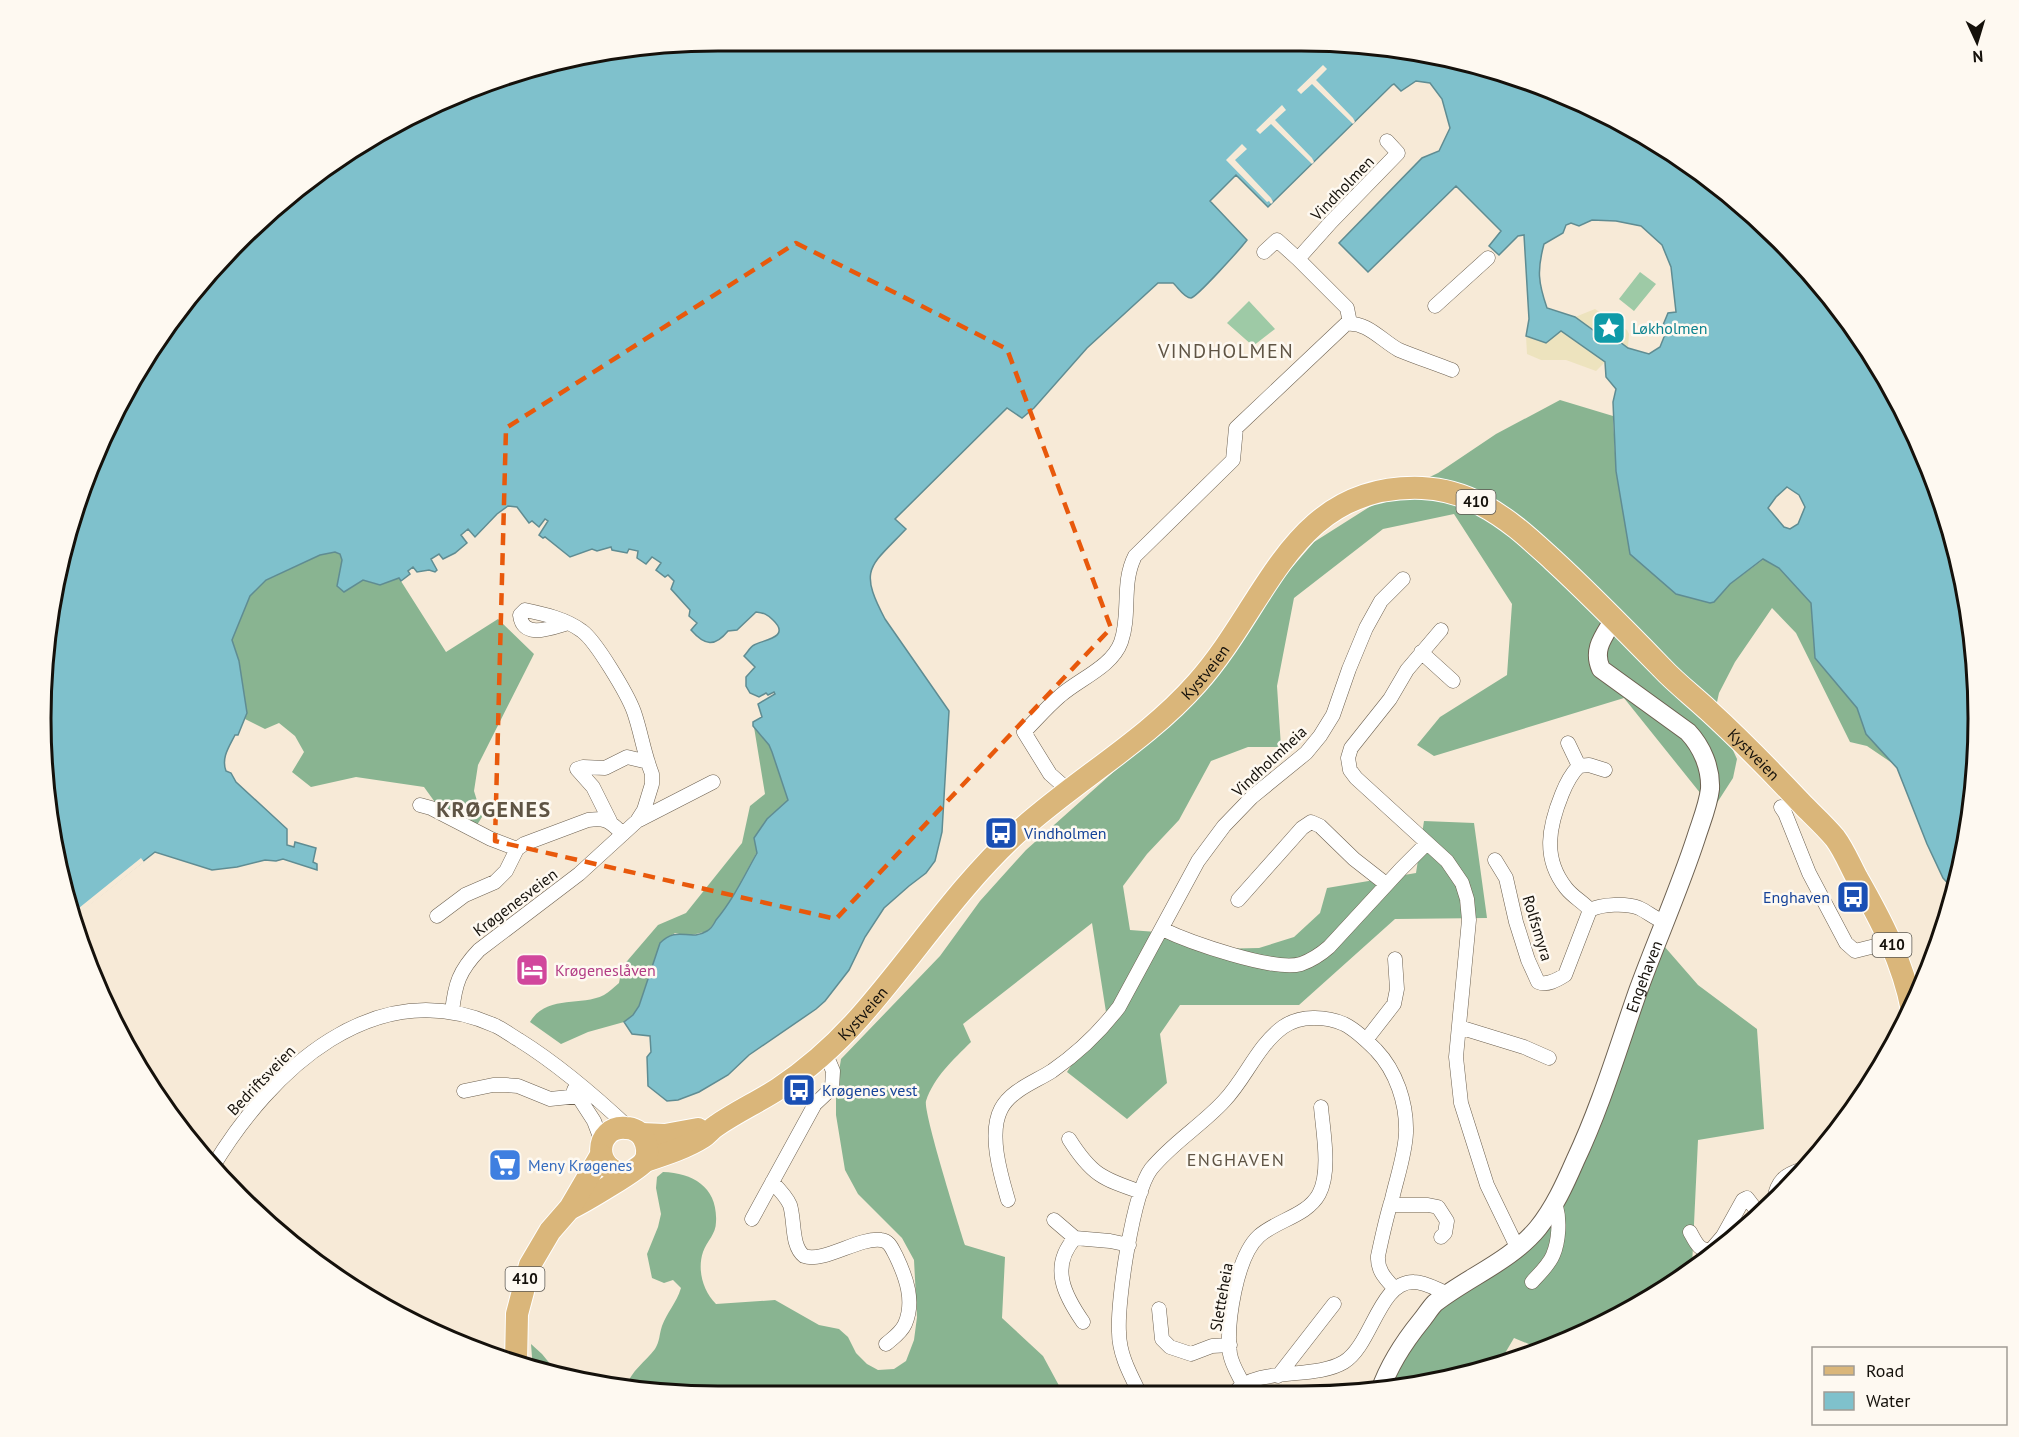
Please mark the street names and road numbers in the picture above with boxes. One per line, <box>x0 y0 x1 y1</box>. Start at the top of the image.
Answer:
street label: Vindholmen <box>1305 151 1378 225</box>
road number: 410 <box>1456 490 1496 514</box>
street label: Kystveien <box>1177 641 1234 704</box>
street label: Vindholmheia <box>1227 721 1311 801</box>
street label: Kystveien <box>1724 724 1784 785</box>
street label: Krøgenesveien <box>469 864 561 940</box>
street label: Rolfsmyra <box>1519 893 1557 963</box>
road number: 410 <box>1872 933 1912 957</box>
street label: Engehaven <box>1621 937 1666 1015</box>
street label: Kystveien <box>833 982 892 1045</box>
street label: Bedriftsveien <box>223 1041 299 1119</box>
street label: Sletteheia <box>1205 1261 1237 1333</box>
road number: 410 <box>506 1267 544 1291</box>

